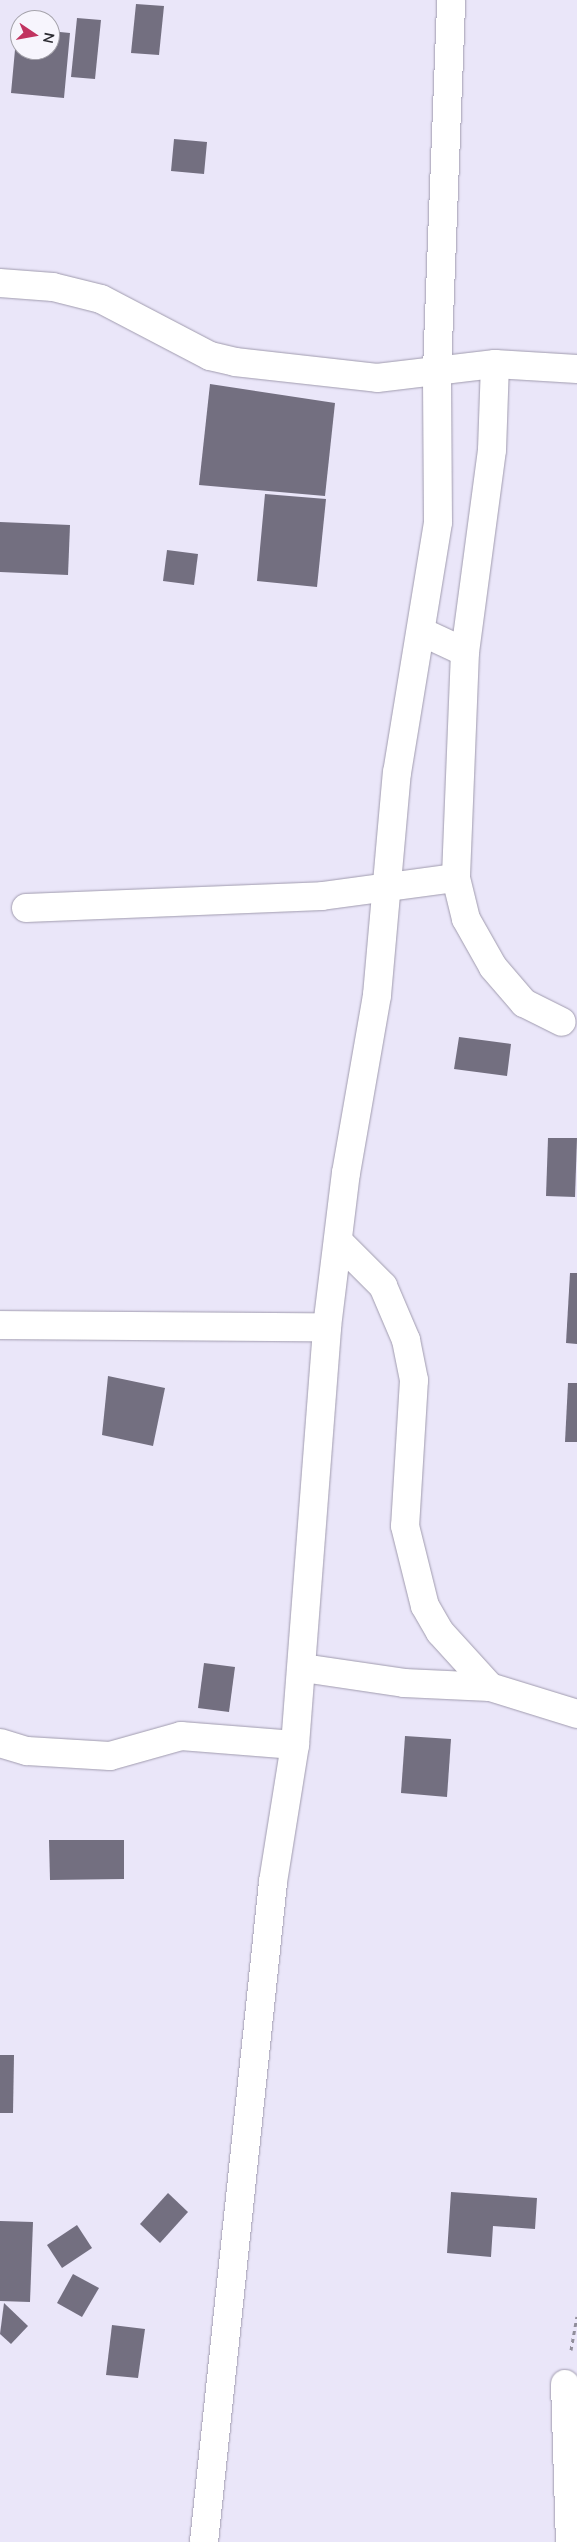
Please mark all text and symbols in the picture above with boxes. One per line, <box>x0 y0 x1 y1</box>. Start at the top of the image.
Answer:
north arrow <box>10 10 60 60</box>
text: N <box>39 31 59 45</box>

